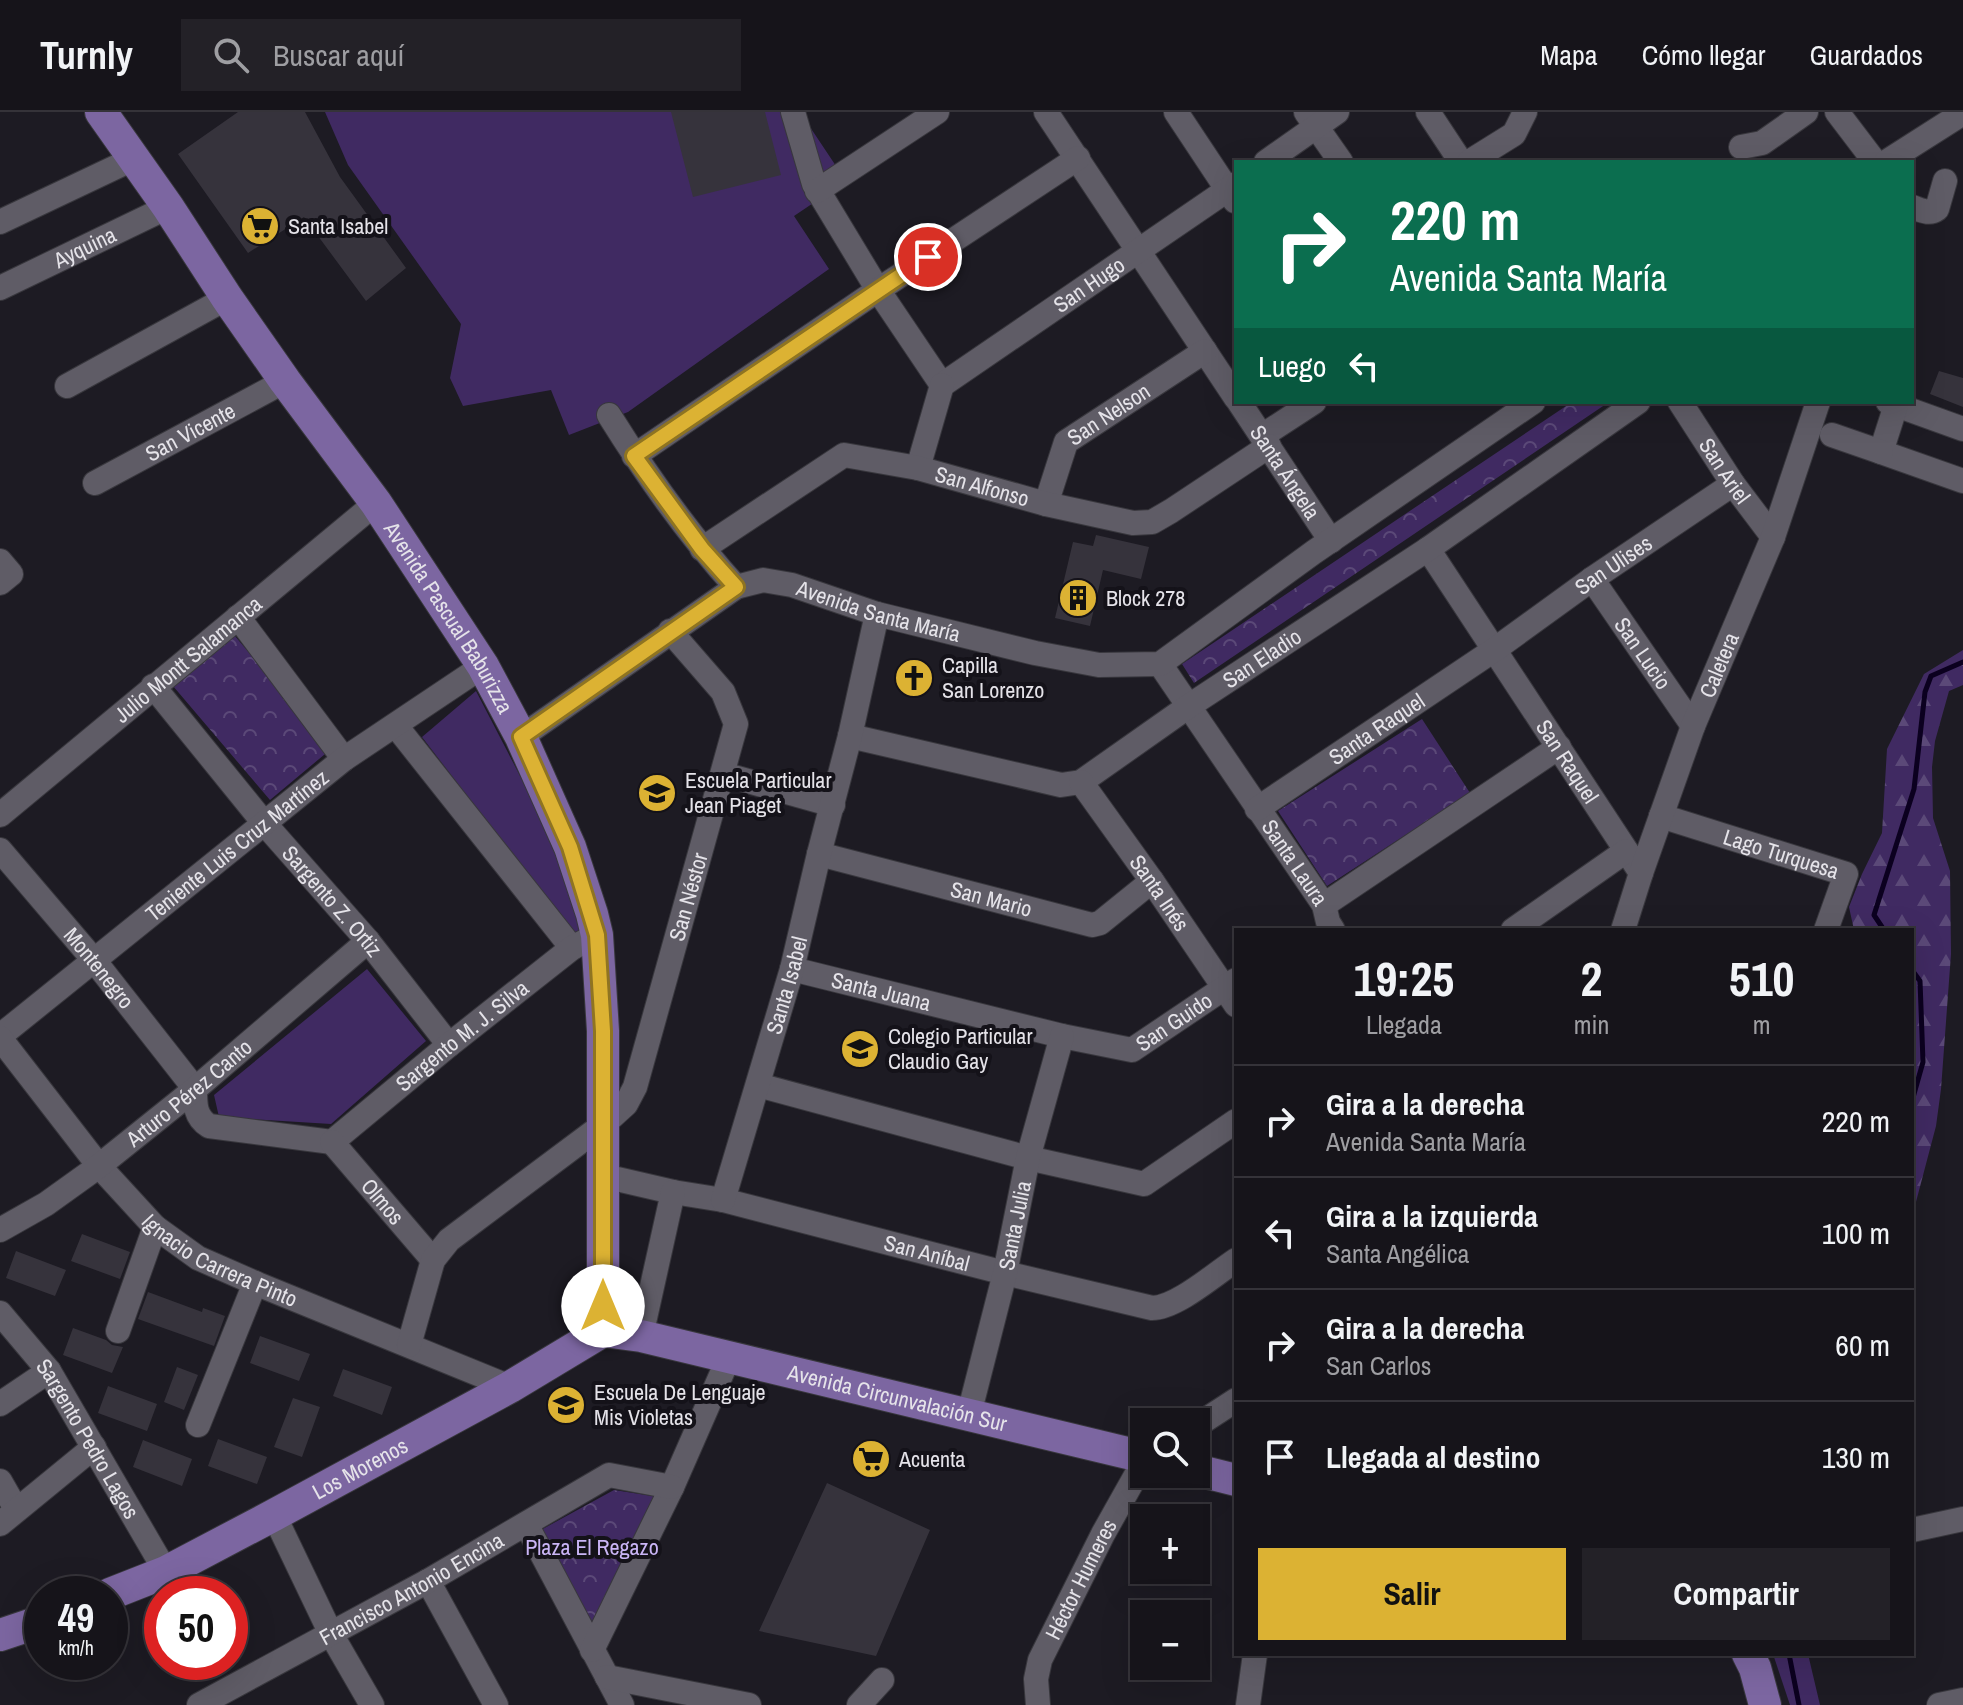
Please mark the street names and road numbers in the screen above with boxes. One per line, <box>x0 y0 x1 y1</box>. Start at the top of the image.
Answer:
street label: Ayquina <box>48 219 121 275</box>
street label: San Hugo <box>1047 249 1131 320</box>
street label: San Nelson <box>1061 376 1156 452</box>
street label: San Vicente <box>140 395 240 468</box>
street label: Santa Ángela <box>1243 419 1328 525</box>
street label: San Ariel <box>1692 432 1758 510</box>
street label: San Alfonso <box>932 459 1033 514</box>
street label: Avenida Pascual Baburizza <box>377 515 521 719</box>
street label: San Ulises <box>1569 528 1658 602</box>
street label: Avenida Santa María <box>792 572 964 649</box>
street label: Julio Montt Salamanca <box>107 589 268 729</box>
street label: San Lucio <box>1608 611 1678 695</box>
street label: San Eladio <box>1217 621 1307 695</box>
street label: Caletera <box>1692 628 1746 702</box>
street label: Santa Raquel <box>1323 686 1430 772</box>
street label: San Raquel <box>1529 714 1606 809</box>
street label: Teniente Luis Cruz Martínez <box>139 762 335 928</box>
street label: Santa Laura <box>1255 813 1335 912</box>
street label: Lago Turquesa <box>1720 821 1843 886</box>
street label: Sargento Z. Ortiz <box>275 839 389 963</box>
street label: San Néstor <box>661 849 715 944</box>
street label: Santa Inés <box>1123 849 1197 937</box>
street label: San Mario <box>947 874 1035 924</box>
street label: Montenegro <box>57 921 141 1015</box>
street label: Santa Isabel <box>758 933 814 1038</box>
street label: Santa Juana <box>828 964 934 1018</box>
street label: Sargento M. J. Silva <box>389 973 535 1098</box>
street label: San Guido <box>1130 985 1218 1058</box>
street label: Arturo Pérez Canto <box>119 1032 258 1154</box>
street label: Olmos <box>354 1172 411 1231</box>
street label: Santa Julia <box>991 1178 1038 1273</box>
street label: Ignacio Carrera Pinto <box>135 1207 302 1314</box>
street label: San Aníbal <box>881 1227 973 1278</box>
street label: Sargento Pedro Lagos <box>30 1352 147 1524</box>
street label: Avenida Circunvalación Sur <box>784 1357 1010 1439</box>
street label: Los Morenos <box>307 1430 413 1506</box>
street label: Héctor Humeres <box>1038 1513 1124 1645</box>
street label: Francisco Antonio Encina <box>314 1525 509 1652</box>

